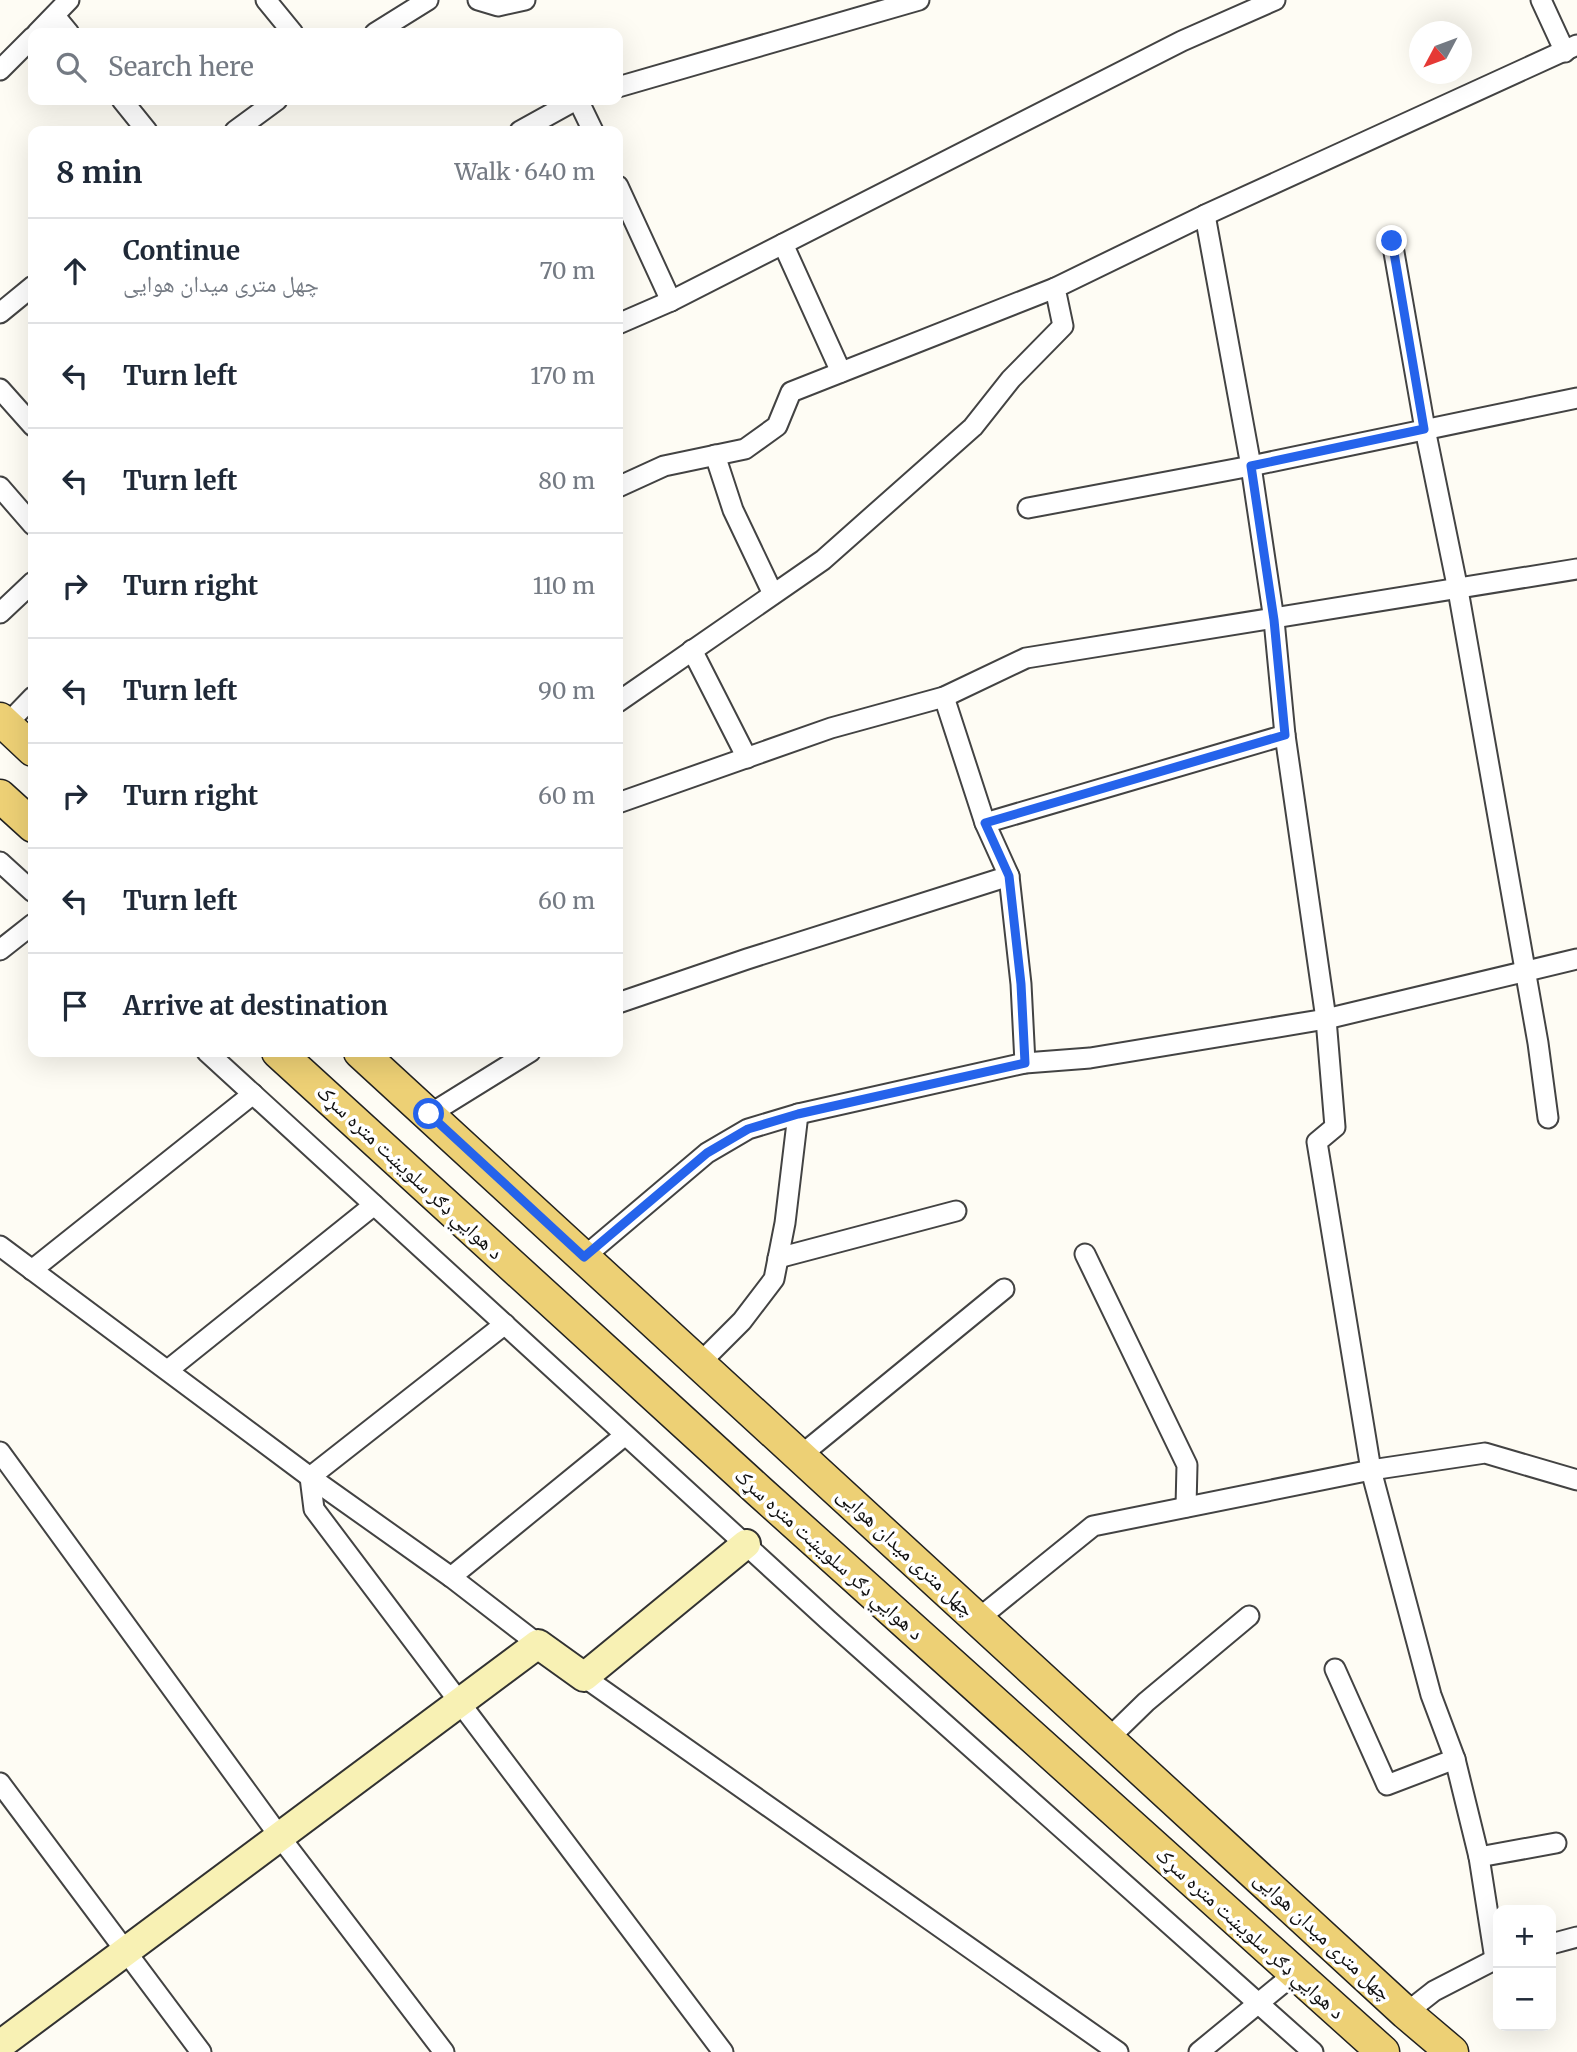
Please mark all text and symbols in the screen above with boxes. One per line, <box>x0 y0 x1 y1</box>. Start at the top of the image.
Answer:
north arrow <box>1409 21 1472 84</box>
search box <box>28 28 623 105</box>
icon: search <box>52 48 90 86</box>
text: Search here <box>108 50 254 83</box>
text: 8 min <box>56 153 142 191</box>
text: Walk · 640 m <box>454 157 595 186</box>
route end <box>1376 225 1407 256</box>
text: Continue <box>123 234 240 267</box>
icon: ahead <box>56 252 94 290</box>
text: 70 m <box>539 256 595 285</box>
text: چهل متری میدان هوایی <box>123 269 319 298</box>
icon: left <box>56 357 94 395</box>
text: Turn left <box>123 359 237 392</box>
text: 170 m <box>530 361 595 390</box>
icon: left <box>56 462 94 500</box>
text: Turn left <box>123 464 237 497</box>
text: 80 m <box>538 466 595 495</box>
icon: right <box>56 567 94 605</box>
text: Turn right <box>123 569 258 602</box>
text: 110 m <box>533 571 595 600</box>
icon: left <box>56 672 94 710</box>
text: Turn left <box>123 674 237 707</box>
text: 90 m <box>538 676 595 705</box>
icon: right <box>56 777 94 815</box>
text: Turn right <box>123 779 258 812</box>
text: 60 m <box>538 781 595 810</box>
icon: left <box>56 882 94 920</box>
text: Turn left <box>123 884 237 917</box>
text: 60 m <box>538 886 595 915</box>
icon: arrive <box>56 987 94 1025</box>
text: Arrive at destination <box>123 989 388 1022</box>
street label: د هوايي ډګر سلویښت متره سړک <box>309 1078 509 1268</box>
route start <box>413 1098 444 1129</box>
street label: د هوايي ډګر سلویښت متره سړک <box>727 1462 930 1648</box>
street label: چهل متری میدان هوایی <box>832 1481 981 1622</box>
street label: د هوايي ډګر سلویښت متره سړک <box>1148 1841 1351 2027</box>
street label: چهل متری میدان هوایی <box>1249 1865 1398 2006</box>
map controls <box>1493 1905 1556 2031</box>
button: + <box>1493 1905 1556 1968</box>
button: − <box>1493 1968 1556 2031</box>

